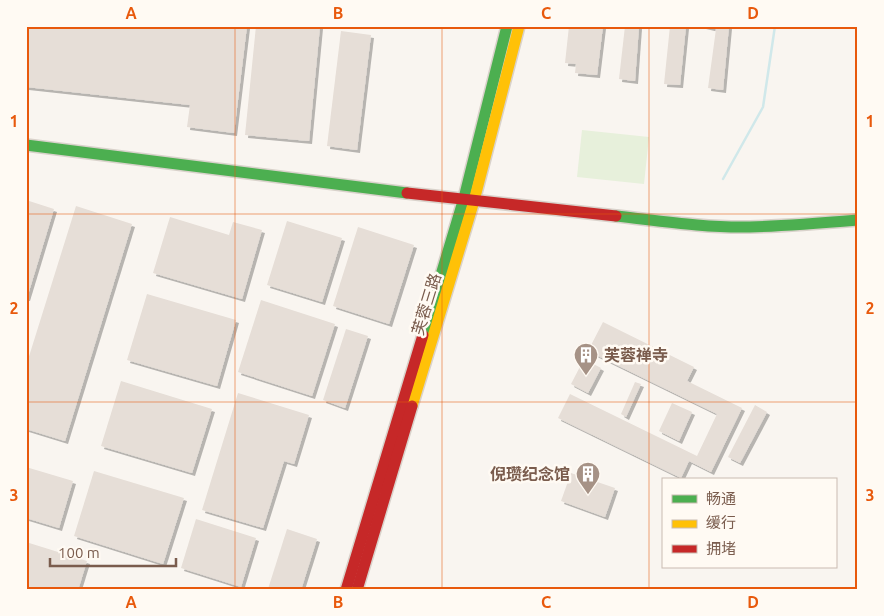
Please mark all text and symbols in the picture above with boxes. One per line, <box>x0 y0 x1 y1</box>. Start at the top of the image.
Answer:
text: A <box>125 4 137 22</box>
text: B <box>333 4 343 22</box>
text: C <box>541 4 551 22</box>
text: D <box>747 4 759 22</box>
text: 1 <box>9 112 19 130</box>
text: 1 <box>865 112 875 130</box>
street label: 芙蓉三路 <box>408 271 444 337</box>
text: 2 <box>9 299 19 317</box>
text: 2 <box>865 299 875 317</box>
building icon: 芙蓉禅寺 <box>573 342 599 376</box>
place label: 芙蓉禅寺 <box>604 346 668 364</box>
building icon: 倪瓒纪念馆 <box>575 461 601 495</box>
place label: 倪瓒纪念馆 <box>490 465 570 483</box>
legend <box>662 478 836 568</box>
text: 3 <box>9 486 19 504</box>
text: 3 <box>865 486 875 504</box>
text: 畅通 <box>706 490 736 507</box>
text: 缓行 <box>706 514 736 531</box>
scale bar <box>50 536 176 568</box>
text: 拥堵 <box>706 540 736 557</box>
text: 100 m <box>58 544 100 561</box>
text: A <box>125 593 137 611</box>
text: B <box>333 593 343 611</box>
text: C <box>541 593 551 611</box>
text: D <box>747 593 759 611</box>

